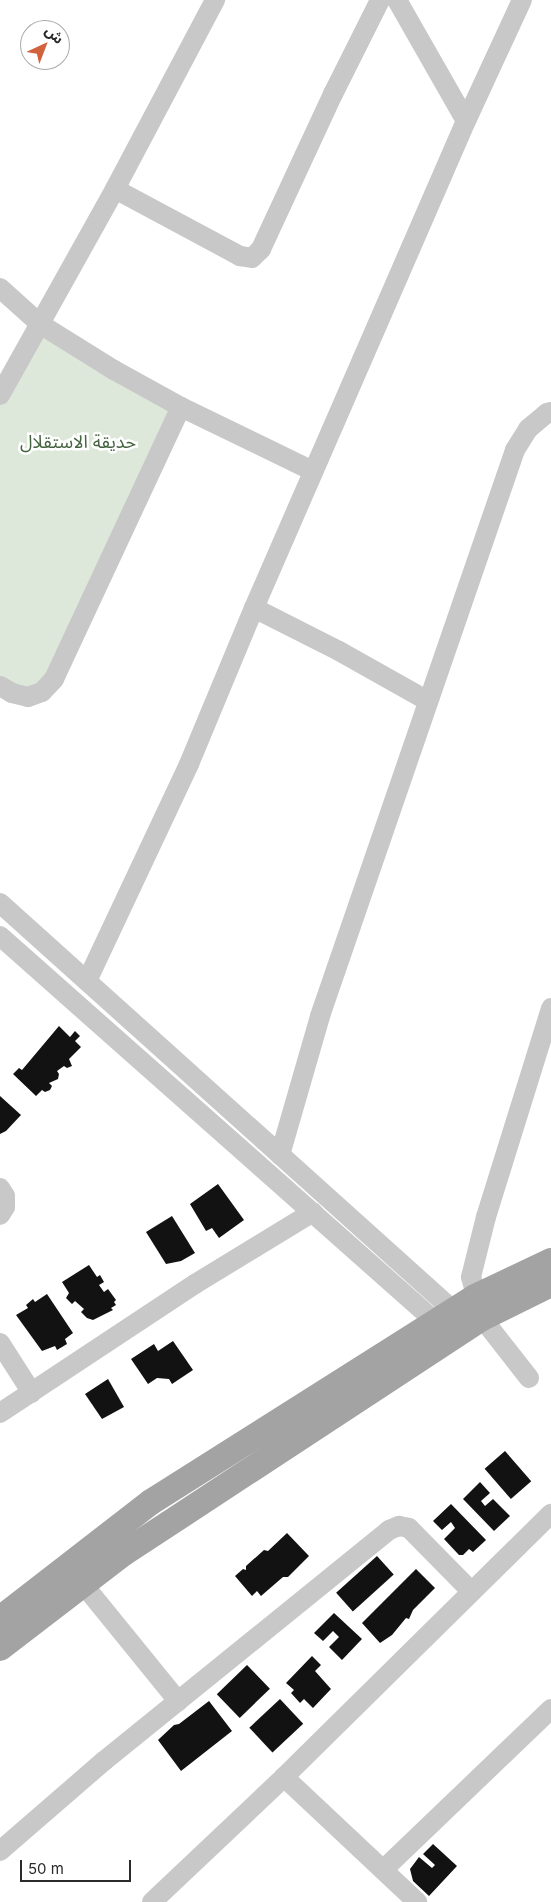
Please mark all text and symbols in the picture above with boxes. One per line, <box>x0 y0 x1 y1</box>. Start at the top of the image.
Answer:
north arrow <box>20 20 70 70</box>
text: ش <box>42 22 68 47</box>
park label: حديقة الاستقلال <box>20 431 136 453</box>
scale bar <box>22 1850 134 1882</box>
text: 50 m <box>28 1859 64 1878</box>

